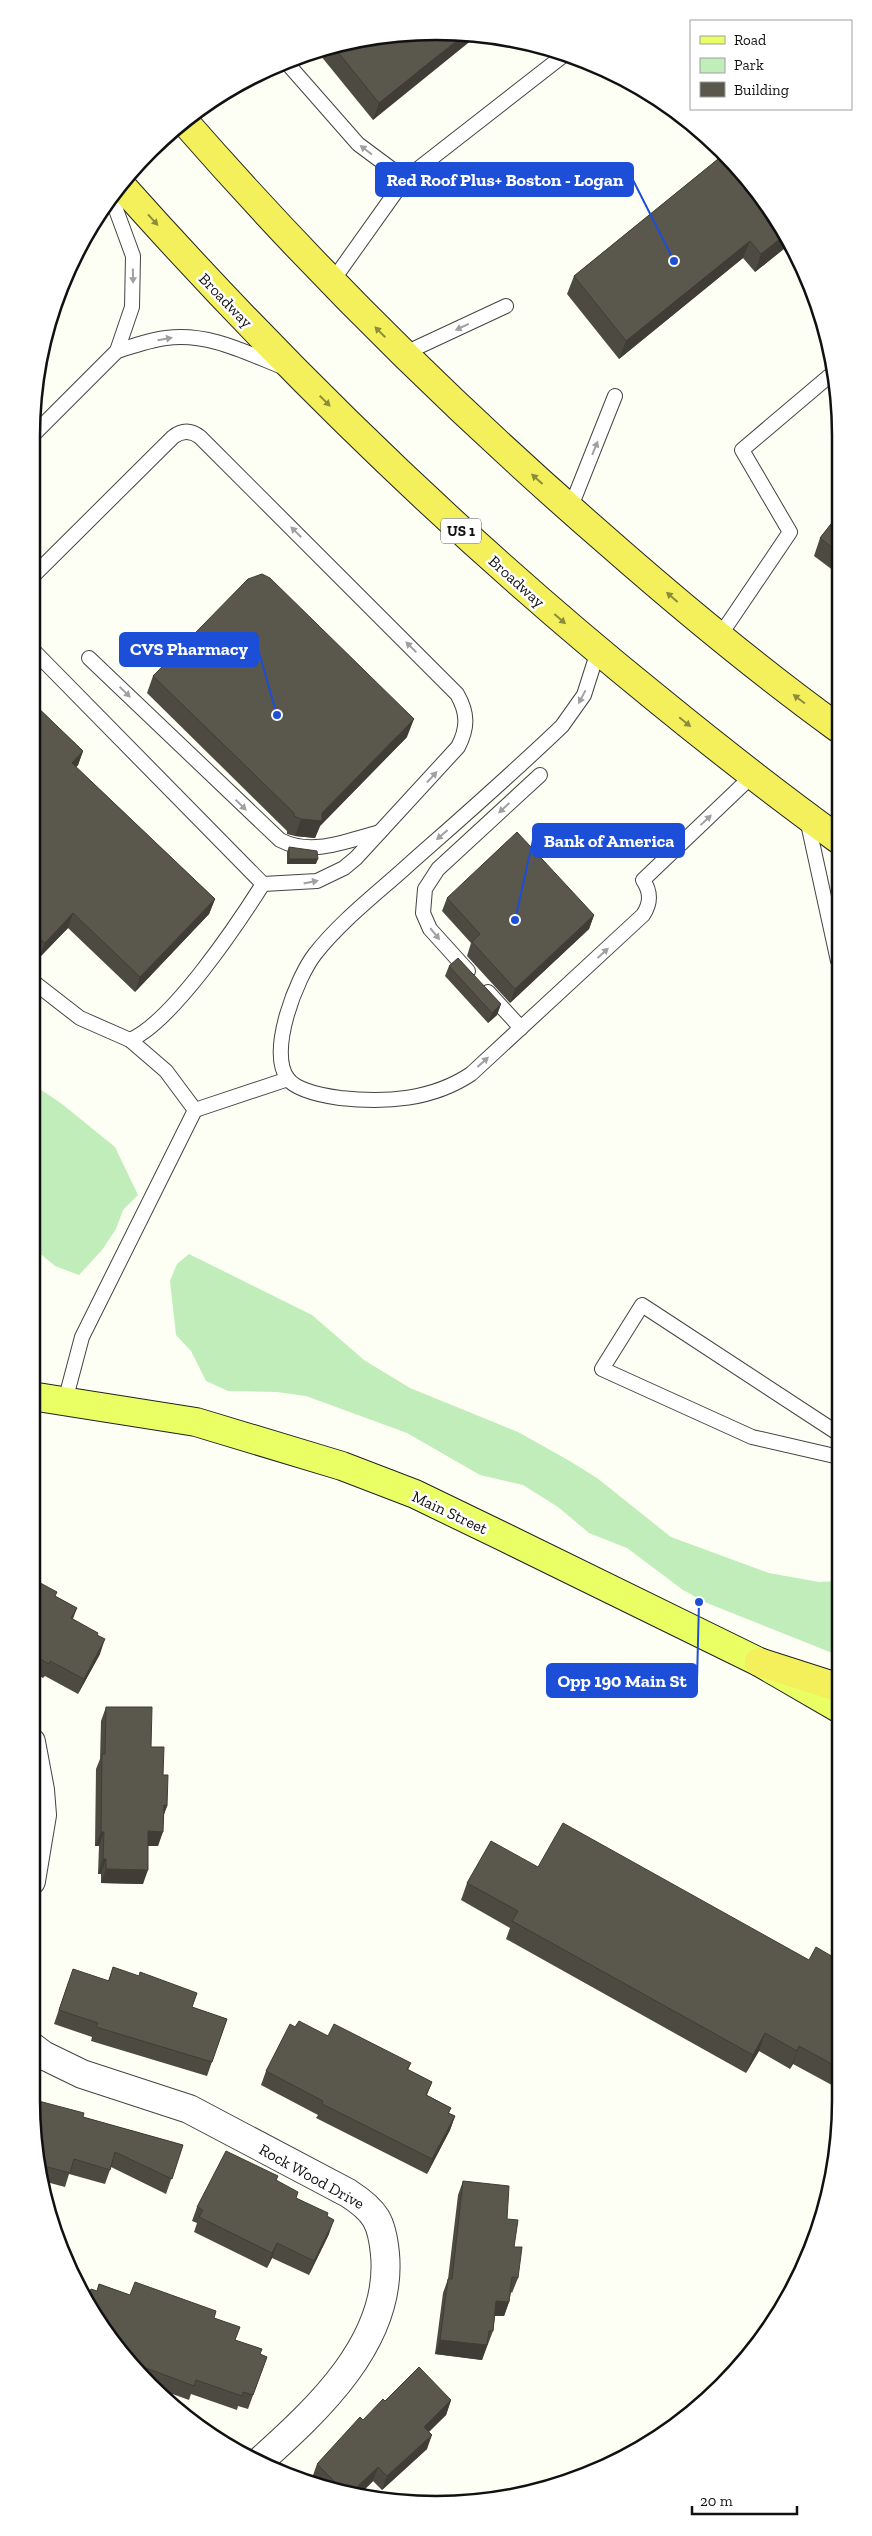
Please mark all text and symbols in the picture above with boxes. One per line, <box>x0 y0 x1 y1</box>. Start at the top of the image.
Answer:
legend <box>690 20 852 110</box>
text: Road <box>734 31 767 49</box>
text: Park <box>734 56 764 74</box>
text: Building <box>734 81 789 99</box>
one-way arrow <box>359 145 373 155</box>
callout: Red Roof Plus+ Boston - Logan <box>376 163 633 196</box>
text: Red Roof Plus+ Boston - Logan <box>386 169 624 191</box>
one-way arrow <box>147 214 159 226</box>
one-way arrow <box>130 268 138 284</box>
street label: Broadway <box>195 269 257 332</box>
one-way arrow <box>455 323 469 331</box>
one-way arrow <box>374 326 386 338</box>
one-way arrow <box>157 334 173 342</box>
one-way arrow <box>319 395 331 407</box>
one-way arrow <box>591 440 599 455</box>
one-way arrow <box>531 473 543 485</box>
road number: US 1 <box>441 518 481 544</box>
one-way arrow <box>290 526 302 538</box>
street label: Broadway <box>485 551 549 612</box>
one-way arrow <box>666 592 679 603</box>
one-way arrow <box>553 613 566 624</box>
callout: CVS Pharmacy <box>120 633 258 666</box>
text: CVS Pharmacy <box>130 638 248 660</box>
one-way arrow <box>405 641 417 653</box>
one-way arrow <box>118 686 130 698</box>
one-way arrow <box>577 690 586 704</box>
one-way arrow <box>792 694 806 704</box>
one-way arrow <box>678 716 691 727</box>
one-way arrow <box>426 771 438 783</box>
one-way arrow <box>235 799 247 811</box>
one-way arrow <box>498 802 510 814</box>
one-way arrow <box>699 814 711 826</box>
callout: Bank of America <box>533 824 684 857</box>
one-way arrow <box>436 829 448 840</box>
text: Bank of America <box>544 830 674 852</box>
one-way arrow <box>304 877 320 885</box>
one-way arrow <box>429 927 440 940</box>
one-way arrow <box>597 947 609 958</box>
one-way arrow <box>477 1056 489 1068</box>
street label: Main Street <box>409 1487 491 1538</box>
callout: Opp 190 Main St <box>547 1664 697 1697</box>
text: Opp 190 Main St <box>557 1670 687 1692</box>
street label: Rock Wood Drive <box>256 2140 368 2213</box>
scale bar <box>692 2484 797 2516</box>
text: 20 m <box>700 2492 733 2510</box>

